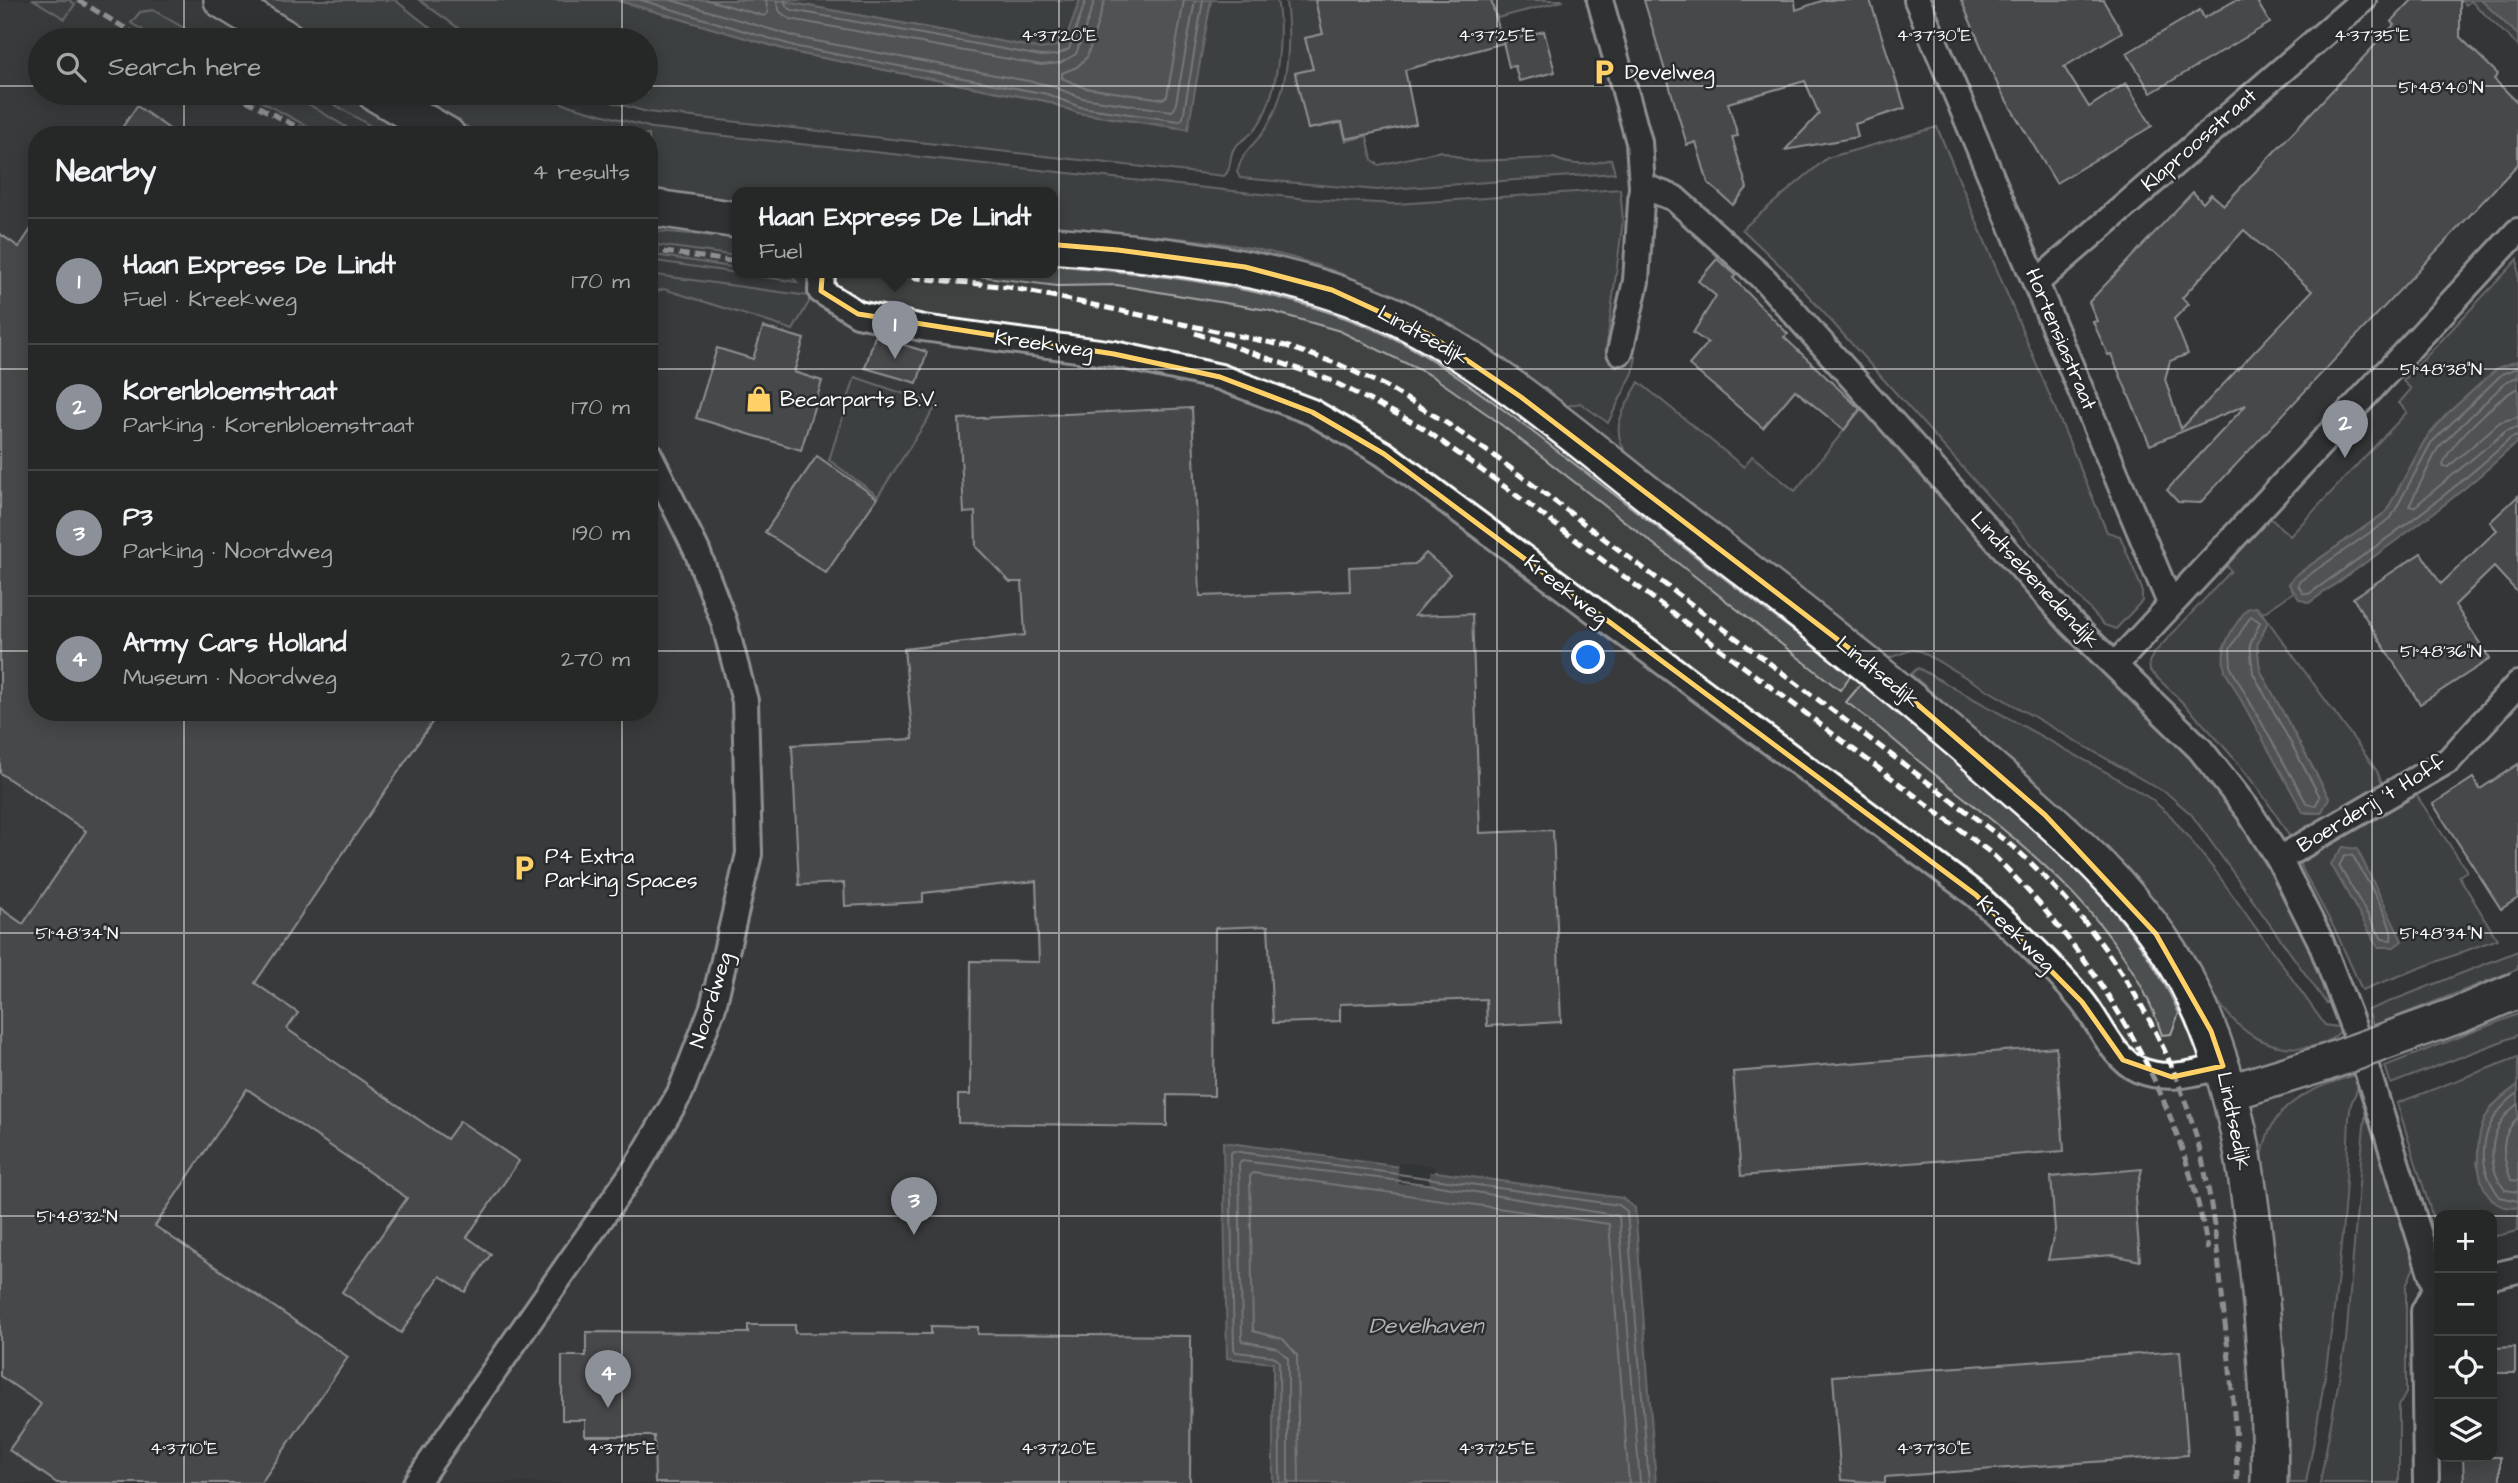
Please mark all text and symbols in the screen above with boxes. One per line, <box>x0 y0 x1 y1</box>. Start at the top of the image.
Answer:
text: 4°37'20"E <box>1021 23 1097 48</box>
text: 4°37'25"E <box>1458 23 1536 48</box>
text: 4°37'30"E <box>1897 23 1972 48</box>
text: 4°37'35"E <box>2334 23 2410 48</box>
search box <box>28 28 658 105</box>
icon: search <box>52 48 90 86</box>
text: Search here <box>108 49 261 85</box>
parking icon: Develweg <box>1589 57 1619 87</box>
place label: Develweg <box>1625 58 1715 89</box>
text: 51°48'40"N <box>2399 75 2484 100</box>
street label: Klaproosstraat <box>2135 81 2264 199</box>
text: Nearby <box>56 151 156 193</box>
text: 4 results <box>532 156 630 188</box>
popup <box>732 187 1058 278</box>
text: Haan Express De Lindt <box>759 199 1031 235</box>
text: Fuel <box>759 235 802 267</box>
text: Haan Express De Lindt <box>123 247 396 283</box>
street label: Hortensiastraat <box>2018 264 2104 415</box>
text: 1 <box>78 265 80 297</box>
text: 170 m <box>571 265 630 297</box>
text: Fuel · Kreekweg <box>123 283 297 315</box>
street label: Lindtsedijk <box>1372 298 1474 372</box>
pin: 1 <box>872 301 918 359</box>
street label: Kreekweg <box>993 323 1095 367</box>
text: 51°48'38"N <box>2400 357 2482 382</box>
text: Korenbloemstraat <box>123 373 337 409</box>
shop icon: Becarparts B.V. <box>744 384 774 414</box>
place label: Becarparts B.V. <box>780 385 937 415</box>
text: 2 <box>72 391 86 423</box>
text: 170 m <box>571 391 630 423</box>
pin: 2 <box>2322 400 2368 458</box>
text: Parking · Korenbloemstraat <box>123 409 414 441</box>
text: P3 <box>123 499 153 535</box>
street label: Lindtsebenedendijk <box>1964 505 2106 655</box>
text: 3 <box>73 517 85 549</box>
text: 190 m <box>572 517 630 549</box>
text: Parking · Noordweg <box>123 535 332 567</box>
street label: Kreekweg <box>1517 548 1614 634</box>
text: Army Cars Holland <box>123 625 346 661</box>
street label: Lindtsedijk <box>1830 629 1926 715</box>
text: 51°48'36"N <box>2400 639 2482 664</box>
your location <box>1571 640 1605 674</box>
text: 4 <box>71 643 87 675</box>
text: 270 m <box>561 643 630 675</box>
text: Museum · Noordweg <box>123 661 337 693</box>
street label: Boerderij 't Hoff <box>2291 748 2451 860</box>
place label: P4 Extra Parking Spaces <box>545 842 698 897</box>
parking icon: P4 Extra Parking Spaces <box>509 853 539 883</box>
street label: Kreekweg <box>1969 889 2062 980</box>
text: 51°48'34"N <box>36 921 118 946</box>
text: 51°48'34"N <box>2400 921 2482 946</box>
street label: Noordweg <box>683 949 741 1052</box>
street label: Lindtsedijk <box>2209 1069 2259 1173</box>
pin: 3 <box>891 1177 937 1235</box>
text: 51°48'32"N <box>37 1204 117 1229</box>
map controls <box>2434 1210 2497 1462</box>
button: + <box>2434 1210 2497 1273</box>
button: − <box>2434 1273 2497 1336</box>
water label: Develhaven <box>1369 1310 1486 1342</box>
button: locate <box>2434 1336 2497 1399</box>
pin: 4 <box>585 1350 631 1408</box>
button: layers <box>2434 1399 2497 1462</box>
text: 4°37'10"E <box>150 1436 218 1461</box>
text: 4°37'15"E <box>587 1436 657 1461</box>
text: 4°37'20"E <box>1021 1436 1097 1461</box>
text: 4°37'25"E <box>1458 1436 1536 1461</box>
text: 4°37'30"E <box>1897 1436 1972 1461</box>

